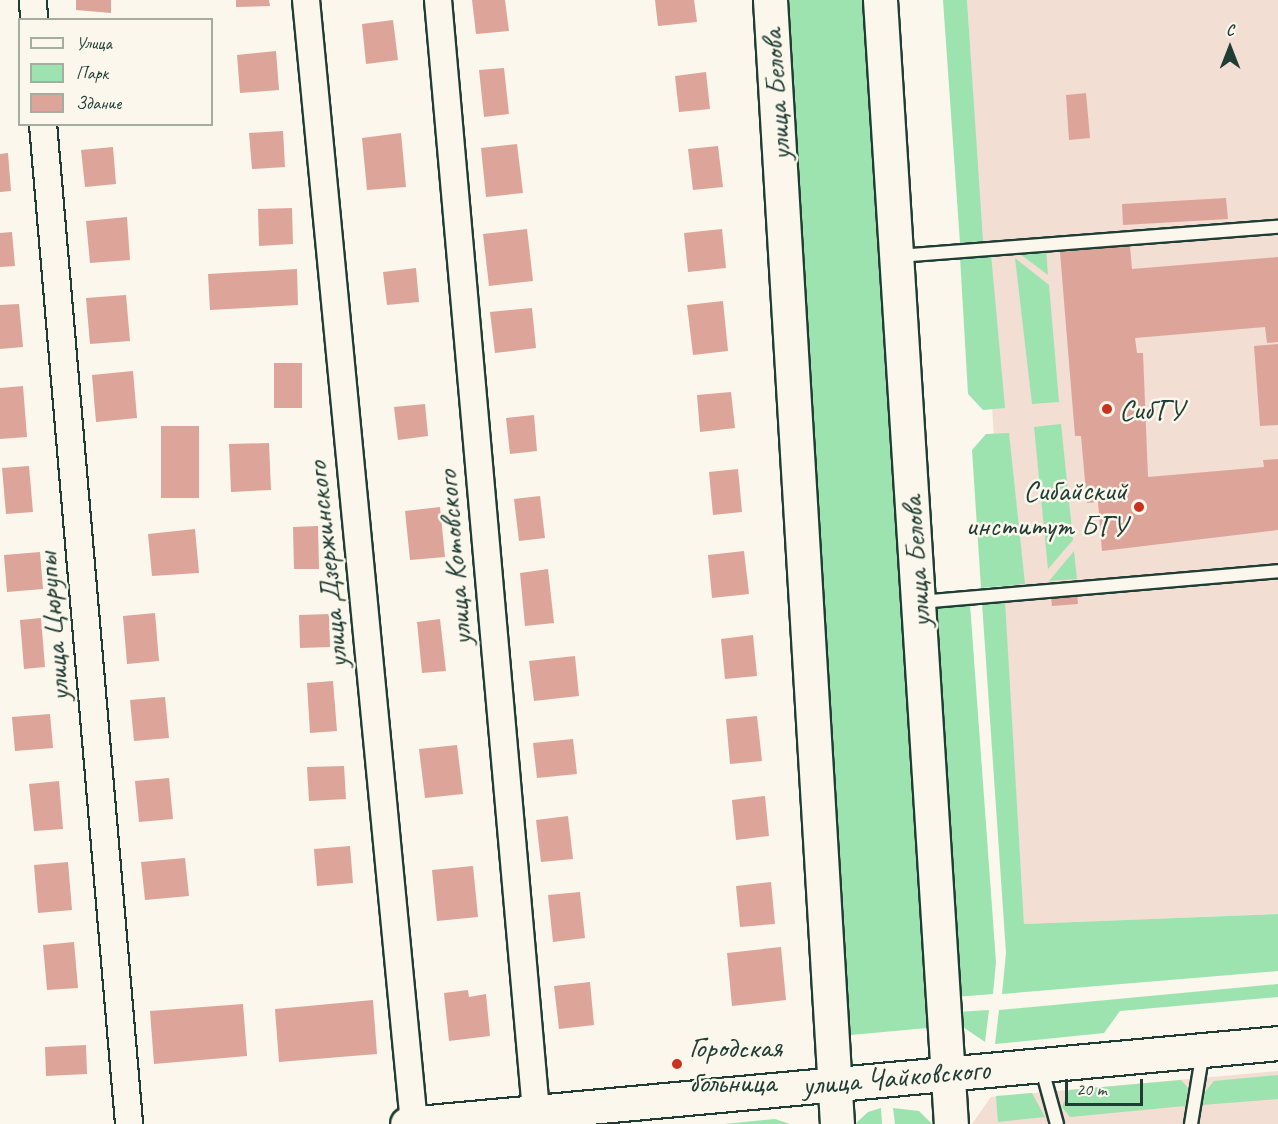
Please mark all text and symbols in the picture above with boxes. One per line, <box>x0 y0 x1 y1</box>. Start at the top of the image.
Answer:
legend <box>18 18 213 126</box>
north arrow <box>1200 18 1260 78</box>
text: С <box>1226 20 1234 40</box>
street label: улица Белова <box>753 28 799 162</box>
text: Улица <box>76 32 112 54</box>
text: Парк <box>76 62 108 84</box>
text: Здание <box>76 92 121 114</box>
place label: СибГУ <box>1119 391 1184 427</box>
marker: СибГУ <box>1100 402 1114 416</box>
street label: улица Дзержинского <box>298 461 356 669</box>
street label: улица Котовского <box>428 469 480 647</box>
place label: Сибайский институт БГУ <box>966 472 1127 542</box>
street label: улица Белова <box>893 495 939 629</box>
marker: Сибайский институт БГУ <box>1132 500 1146 514</box>
street label: улица Цюрупы <box>29 551 77 703</box>
place label: Городская больница <box>689 1029 782 1100</box>
street label: улица Чайковского <box>801 1051 991 1103</box>
marker: Городская больница <box>670 1057 684 1071</box>
scale bar <box>1068 1067 1146 1105</box>
text: 20 m <box>1076 1078 1107 1100</box>

